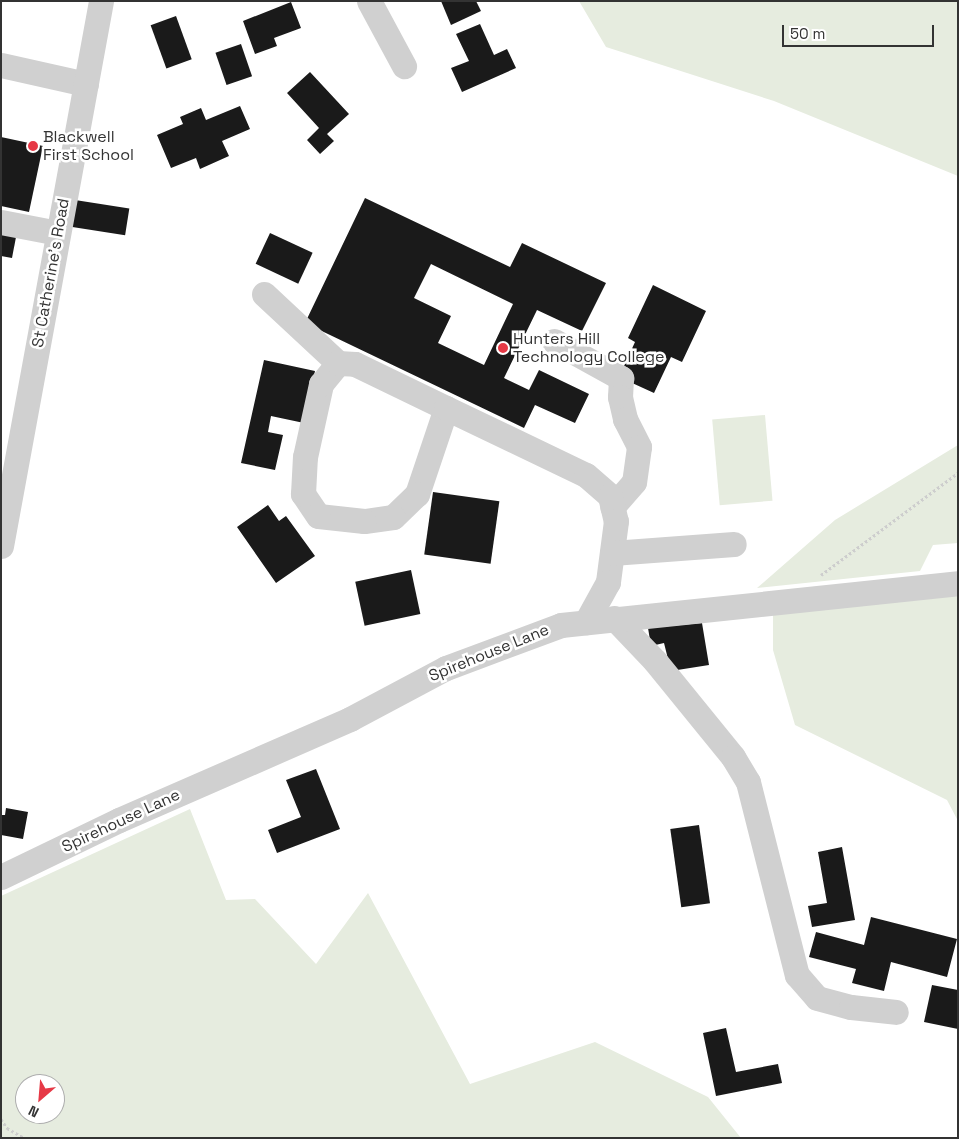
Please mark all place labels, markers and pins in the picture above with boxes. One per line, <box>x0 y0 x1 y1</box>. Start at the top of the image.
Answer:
place label: Blackwell First School <box>43 127 134 165</box>
marker: Blackwell First School <box>27 140 39 152</box>
place label: Hunters Hill Technology College <box>513 329 665 367</box>
marker: Hunters Hill Technology College <box>497 342 509 354</box>

